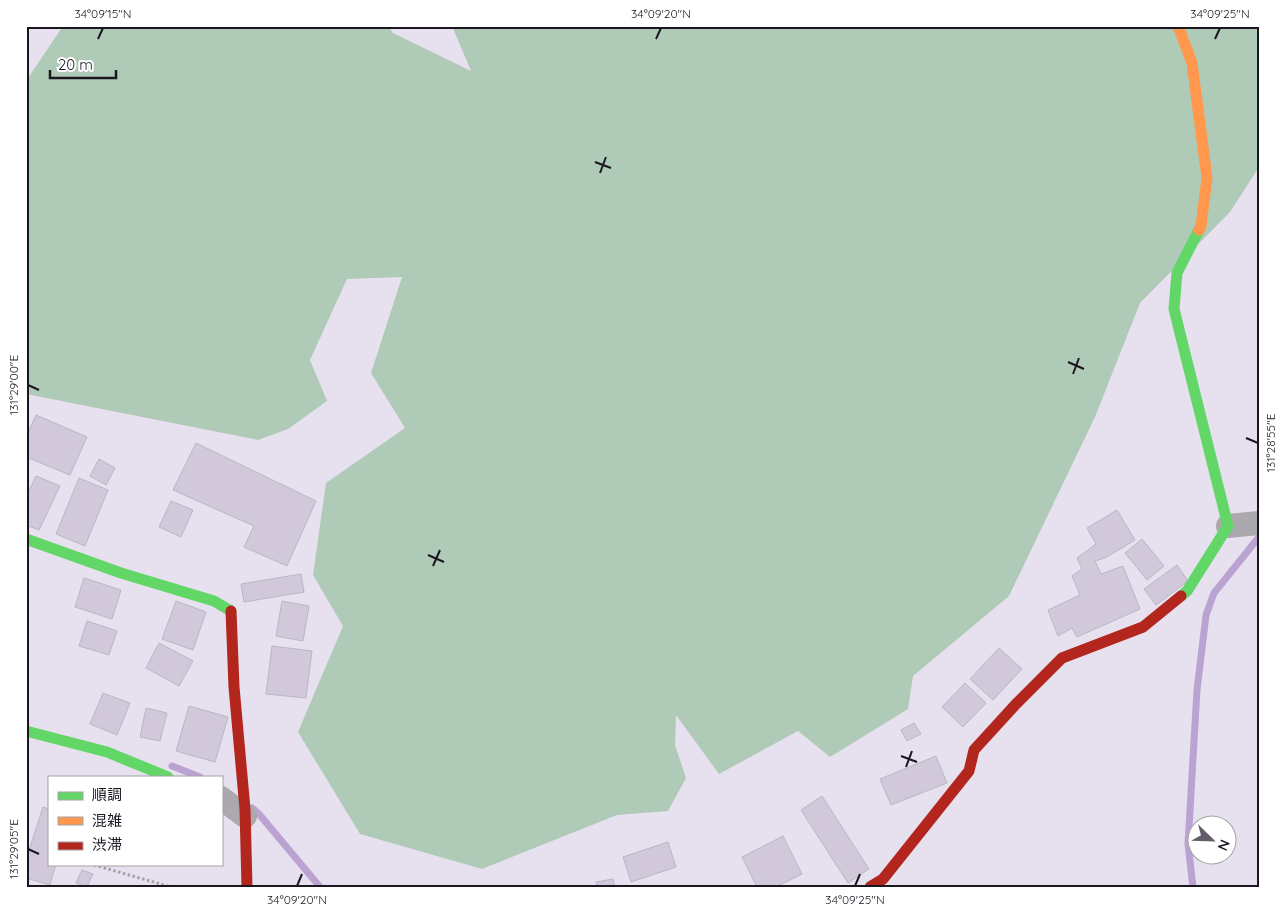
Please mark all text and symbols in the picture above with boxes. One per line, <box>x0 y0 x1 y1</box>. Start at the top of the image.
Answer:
text: 34°09'15"N <box>74 6 132 21</box>
text: 34°09'20"N <box>631 6 691 21</box>
text: 34°09'25"N <box>1190 6 1250 21</box>
scale bar <box>50 48 116 80</box>
text: 20 m <box>58 55 93 74</box>
text: 131°29'00"E <box>6 355 21 415</box>
text: 131°28'55"E <box>1263 413 1278 473</box>
legend <box>48 776 222 866</box>
text: 順調 <box>92 785 122 804</box>
text: 混雑 <box>92 811 122 830</box>
north arrow <box>1188 816 1238 866</box>
text: 131°29'05"E <box>6 819 21 879</box>
text: 渋滞 <box>92 835 122 854</box>
text: N <box>1214 837 1234 853</box>
text: 34°09'20"N <box>267 892 327 907</box>
text: 34°09'25"N <box>825 892 885 907</box>

